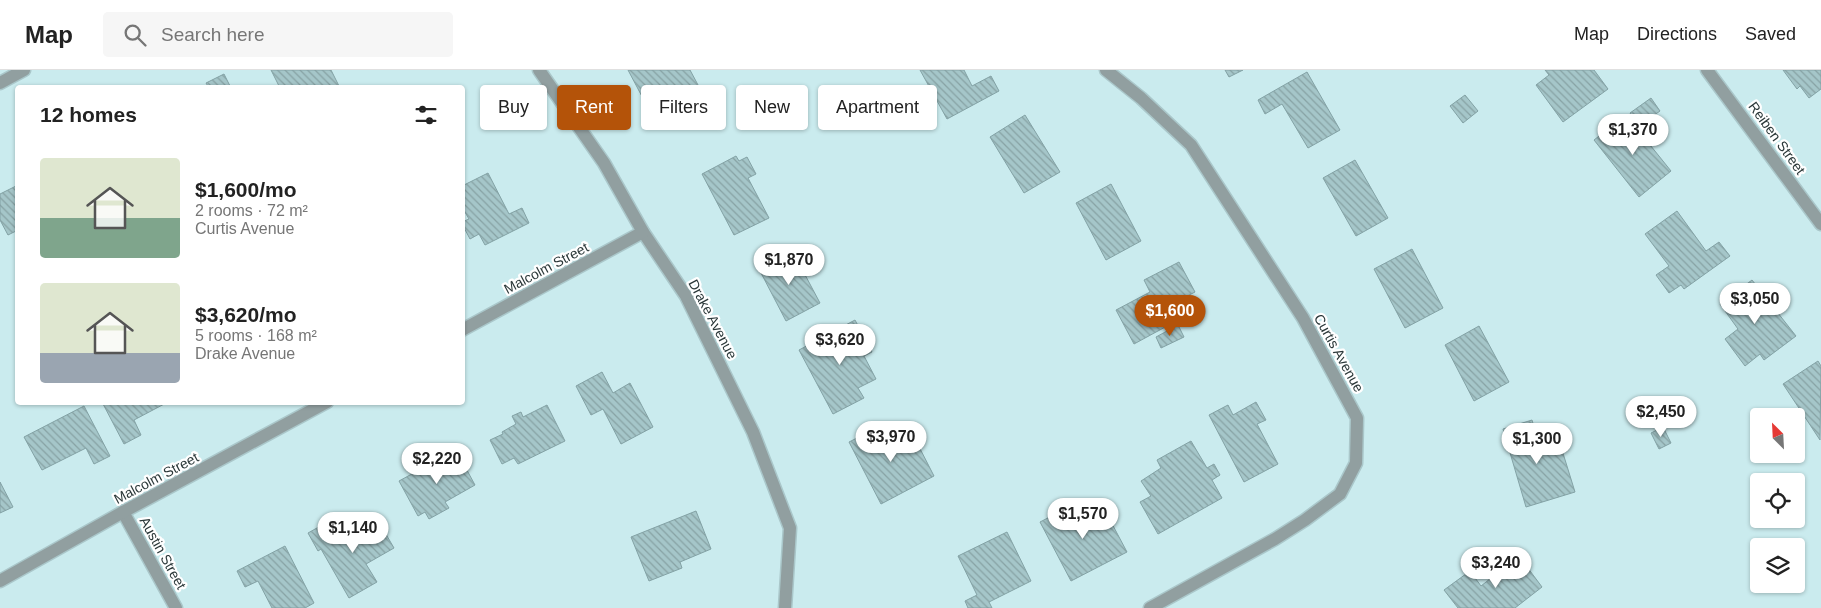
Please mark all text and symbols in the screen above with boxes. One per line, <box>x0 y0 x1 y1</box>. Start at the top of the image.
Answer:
search box <box>103 12 453 57</box>
text: Map <box>25 21 73 48</box>
icon: search <box>121 21 149 49</box>
text: Search here <box>161 24 265 45</box>
text: Map <box>1574 24 1609 44</box>
text: Directions <box>1637 24 1717 44</box>
text: Saved <box>1745 24 1796 44</box>
chip: Buy <box>480 85 547 130</box>
chip: Rent <box>557 85 631 130</box>
chip: Filters <box>641 85 726 130</box>
chip: New <box>736 85 808 130</box>
chip: Apartment <box>818 85 937 130</box>
street label: Reiben Street <box>1745 99 1809 177</box>
icon: filters <box>412 101 440 129</box>
text: 12 homes <box>40 103 137 126</box>
pin: $1,370 <box>1592 114 1674 156</box>
text: $1,370 <box>1609 121 1657 138</box>
icon: home <box>80 178 140 238</box>
text: $1,600/mo <box>195 178 297 201</box>
text: 2 rooms · 72 m² <box>195 202 308 219</box>
text: Curtis Avenue <box>195 220 294 237</box>
street label: Malcolm Street <box>501 239 591 297</box>
pin: $1,870 <box>748 244 830 286</box>
text: $1,870 <box>765 251 813 268</box>
street label: Drake Avenue <box>685 277 741 362</box>
pin: $3,050 <box>1714 282 1796 325</box>
text: $3,050 <box>1731 290 1779 307</box>
pin: $1,600 <box>1129 294 1211 337</box>
text: $1,600 <box>1146 302 1194 319</box>
icon: home <box>80 303 140 363</box>
text: $3,620/mo <box>195 303 297 326</box>
street label: Curtis Avenue <box>1311 311 1367 395</box>
pin: $3,620 <box>799 324 881 366</box>
text: 5 rooms · 168 m² <box>195 327 317 344</box>
text: $3,620 <box>816 331 864 348</box>
text: Drake Avenue <box>195 345 295 362</box>
pin: $2,450 <box>1620 396 1702 438</box>
text: $2,450 <box>1637 403 1685 420</box>
north arrow <box>1750 408 1805 462</box>
map controls <box>1750 408 1805 593</box>
pin: $3,970 <box>850 420 932 463</box>
pin: $1,300 <box>1496 422 1578 465</box>
text: $3,970 <box>867 428 915 445</box>
text: $1,300 <box>1513 430 1561 447</box>
pin: $2,220 <box>396 442 478 485</box>
street label: Malcolm Street <box>111 449 201 507</box>
text: $2,220 <box>413 450 461 467</box>
button: locate <box>1750 473 1805 528</box>
pin: $1,570 <box>1042 498 1124 540</box>
text: $1,570 <box>1059 505 1107 522</box>
pin: $1,140 <box>312 512 394 554</box>
street label: Austin Street <box>137 514 189 592</box>
text: $1,140 <box>329 519 377 536</box>
button: layers <box>1750 538 1805 593</box>
pin: $3,240 <box>1455 546 1537 589</box>
text: $3,240 <box>1472 554 1520 571</box>

